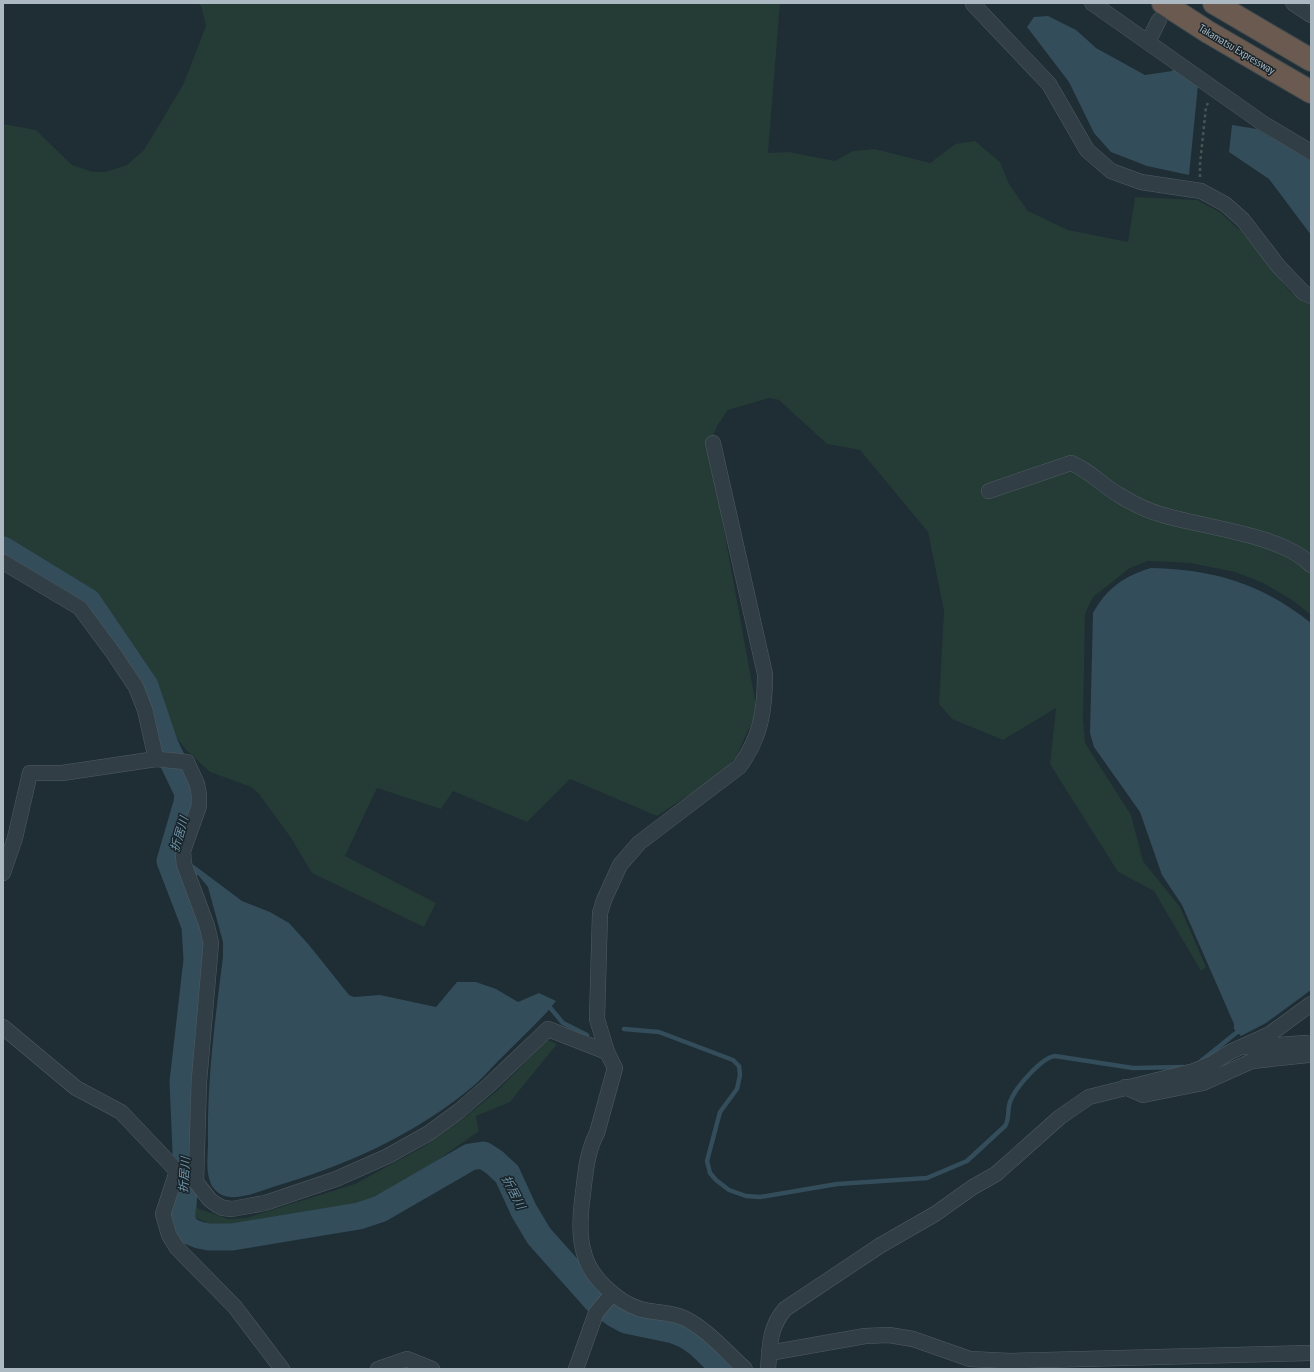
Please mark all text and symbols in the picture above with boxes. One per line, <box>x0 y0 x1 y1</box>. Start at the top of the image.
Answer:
street label: Takamatsu Expressway <box>1196 21 1278 78</box>
water label: 折居川 <box>167 813 192 853</box>
water label: 折居川 <box>175 1155 193 1193</box>
water label: 折居川 <box>499 1173 530 1213</box>

